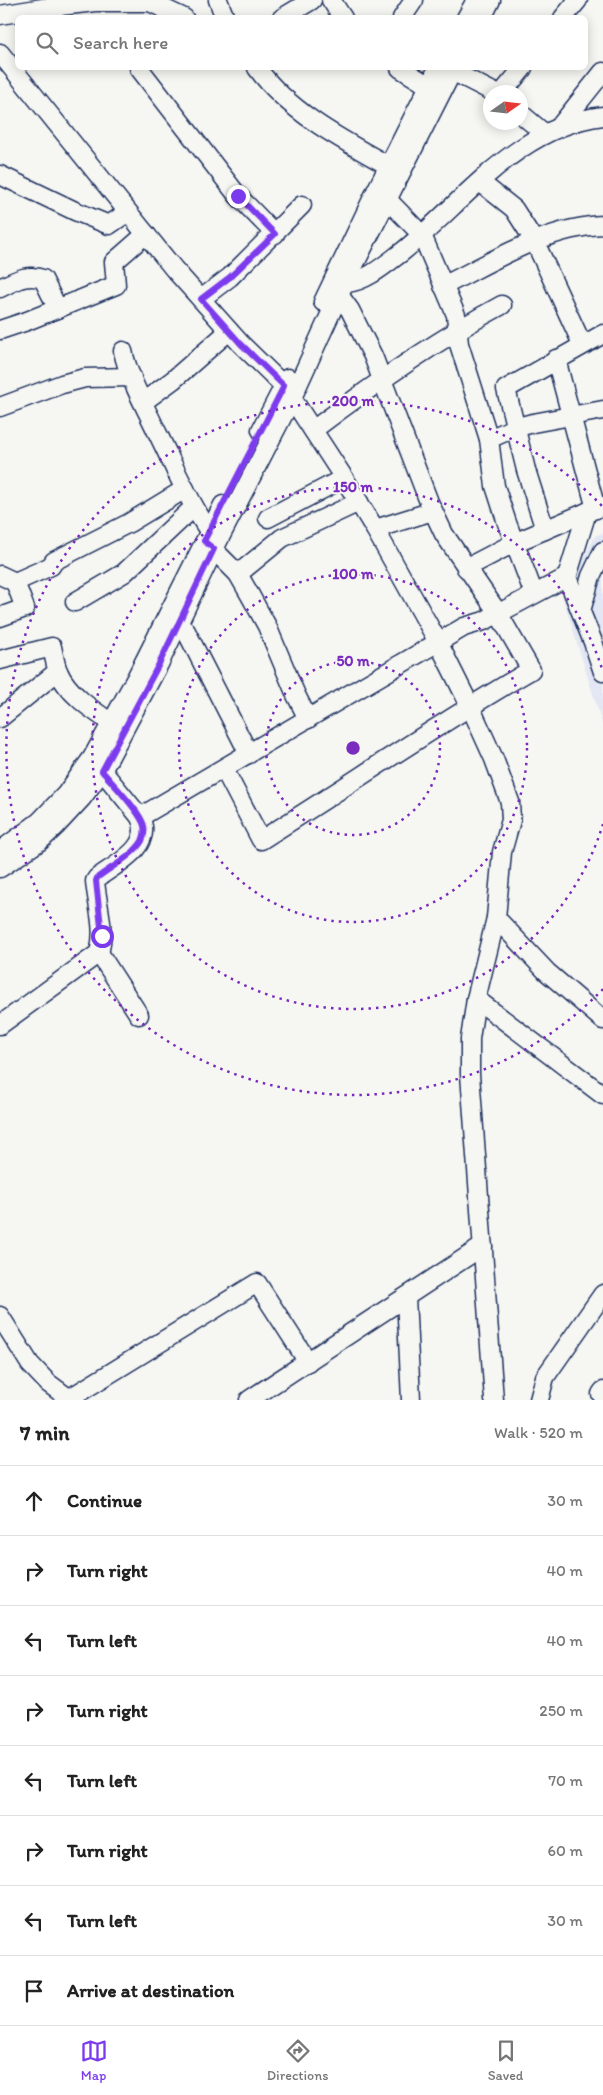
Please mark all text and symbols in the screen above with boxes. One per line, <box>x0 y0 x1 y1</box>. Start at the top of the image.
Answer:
search box <box>15 15 588 70</box>
icon: search <box>33 29 61 57</box>
text: Search here <box>73 31 168 54</box>
north arrow <box>483 85 528 130</box>
route end <box>227 185 250 208</box>
text: 200 m <box>332 392 375 410</box>
text: 150 m <box>333 478 373 496</box>
text: 100 m <box>332 565 374 583</box>
text: 50 m <box>336 652 370 670</box>
centre of rings <box>344 739 362 757</box>
route start <box>91 925 114 948</box>
text: 7 min <box>20 1420 69 1445</box>
text: Walk · 520 m <box>494 1423 583 1442</box>
icon: ahead <box>20 1487 48 1515</box>
text: Continue <box>67 1489 142 1512</box>
text: 30 m <box>547 1491 583 1510</box>
icon: right <box>20 1557 48 1585</box>
text: Turn right <box>67 1559 148 1582</box>
text: 40 m <box>546 1561 583 1580</box>
icon: left <box>20 1627 48 1655</box>
text: Turn left <box>67 1629 137 1652</box>
text: 40 m <box>546 1631 583 1650</box>
icon: right <box>20 1697 48 1725</box>
text: Turn right <box>67 1699 148 1722</box>
text: 250 m <box>539 1701 583 1720</box>
icon: left <box>20 1767 48 1795</box>
text: Turn left <box>67 1769 137 1792</box>
text: 70 m <box>548 1771 583 1790</box>
icon: right <box>20 1837 48 1865</box>
text: Turn right <box>67 1839 148 1862</box>
text: 60 m <box>548 1841 583 1860</box>
icon: left <box>20 1907 48 1935</box>
text: Turn left <box>67 1909 137 1932</box>
text: 30 m <box>547 1911 583 1930</box>
icon: arrive <box>20 1977 48 2005</box>
text: Arrive at destination <box>67 1979 234 2002</box>
tab: Map <box>80 2037 108 2084</box>
tab: Directions <box>267 2037 328 2084</box>
tab: Saved <box>488 2037 523 2084</box>

